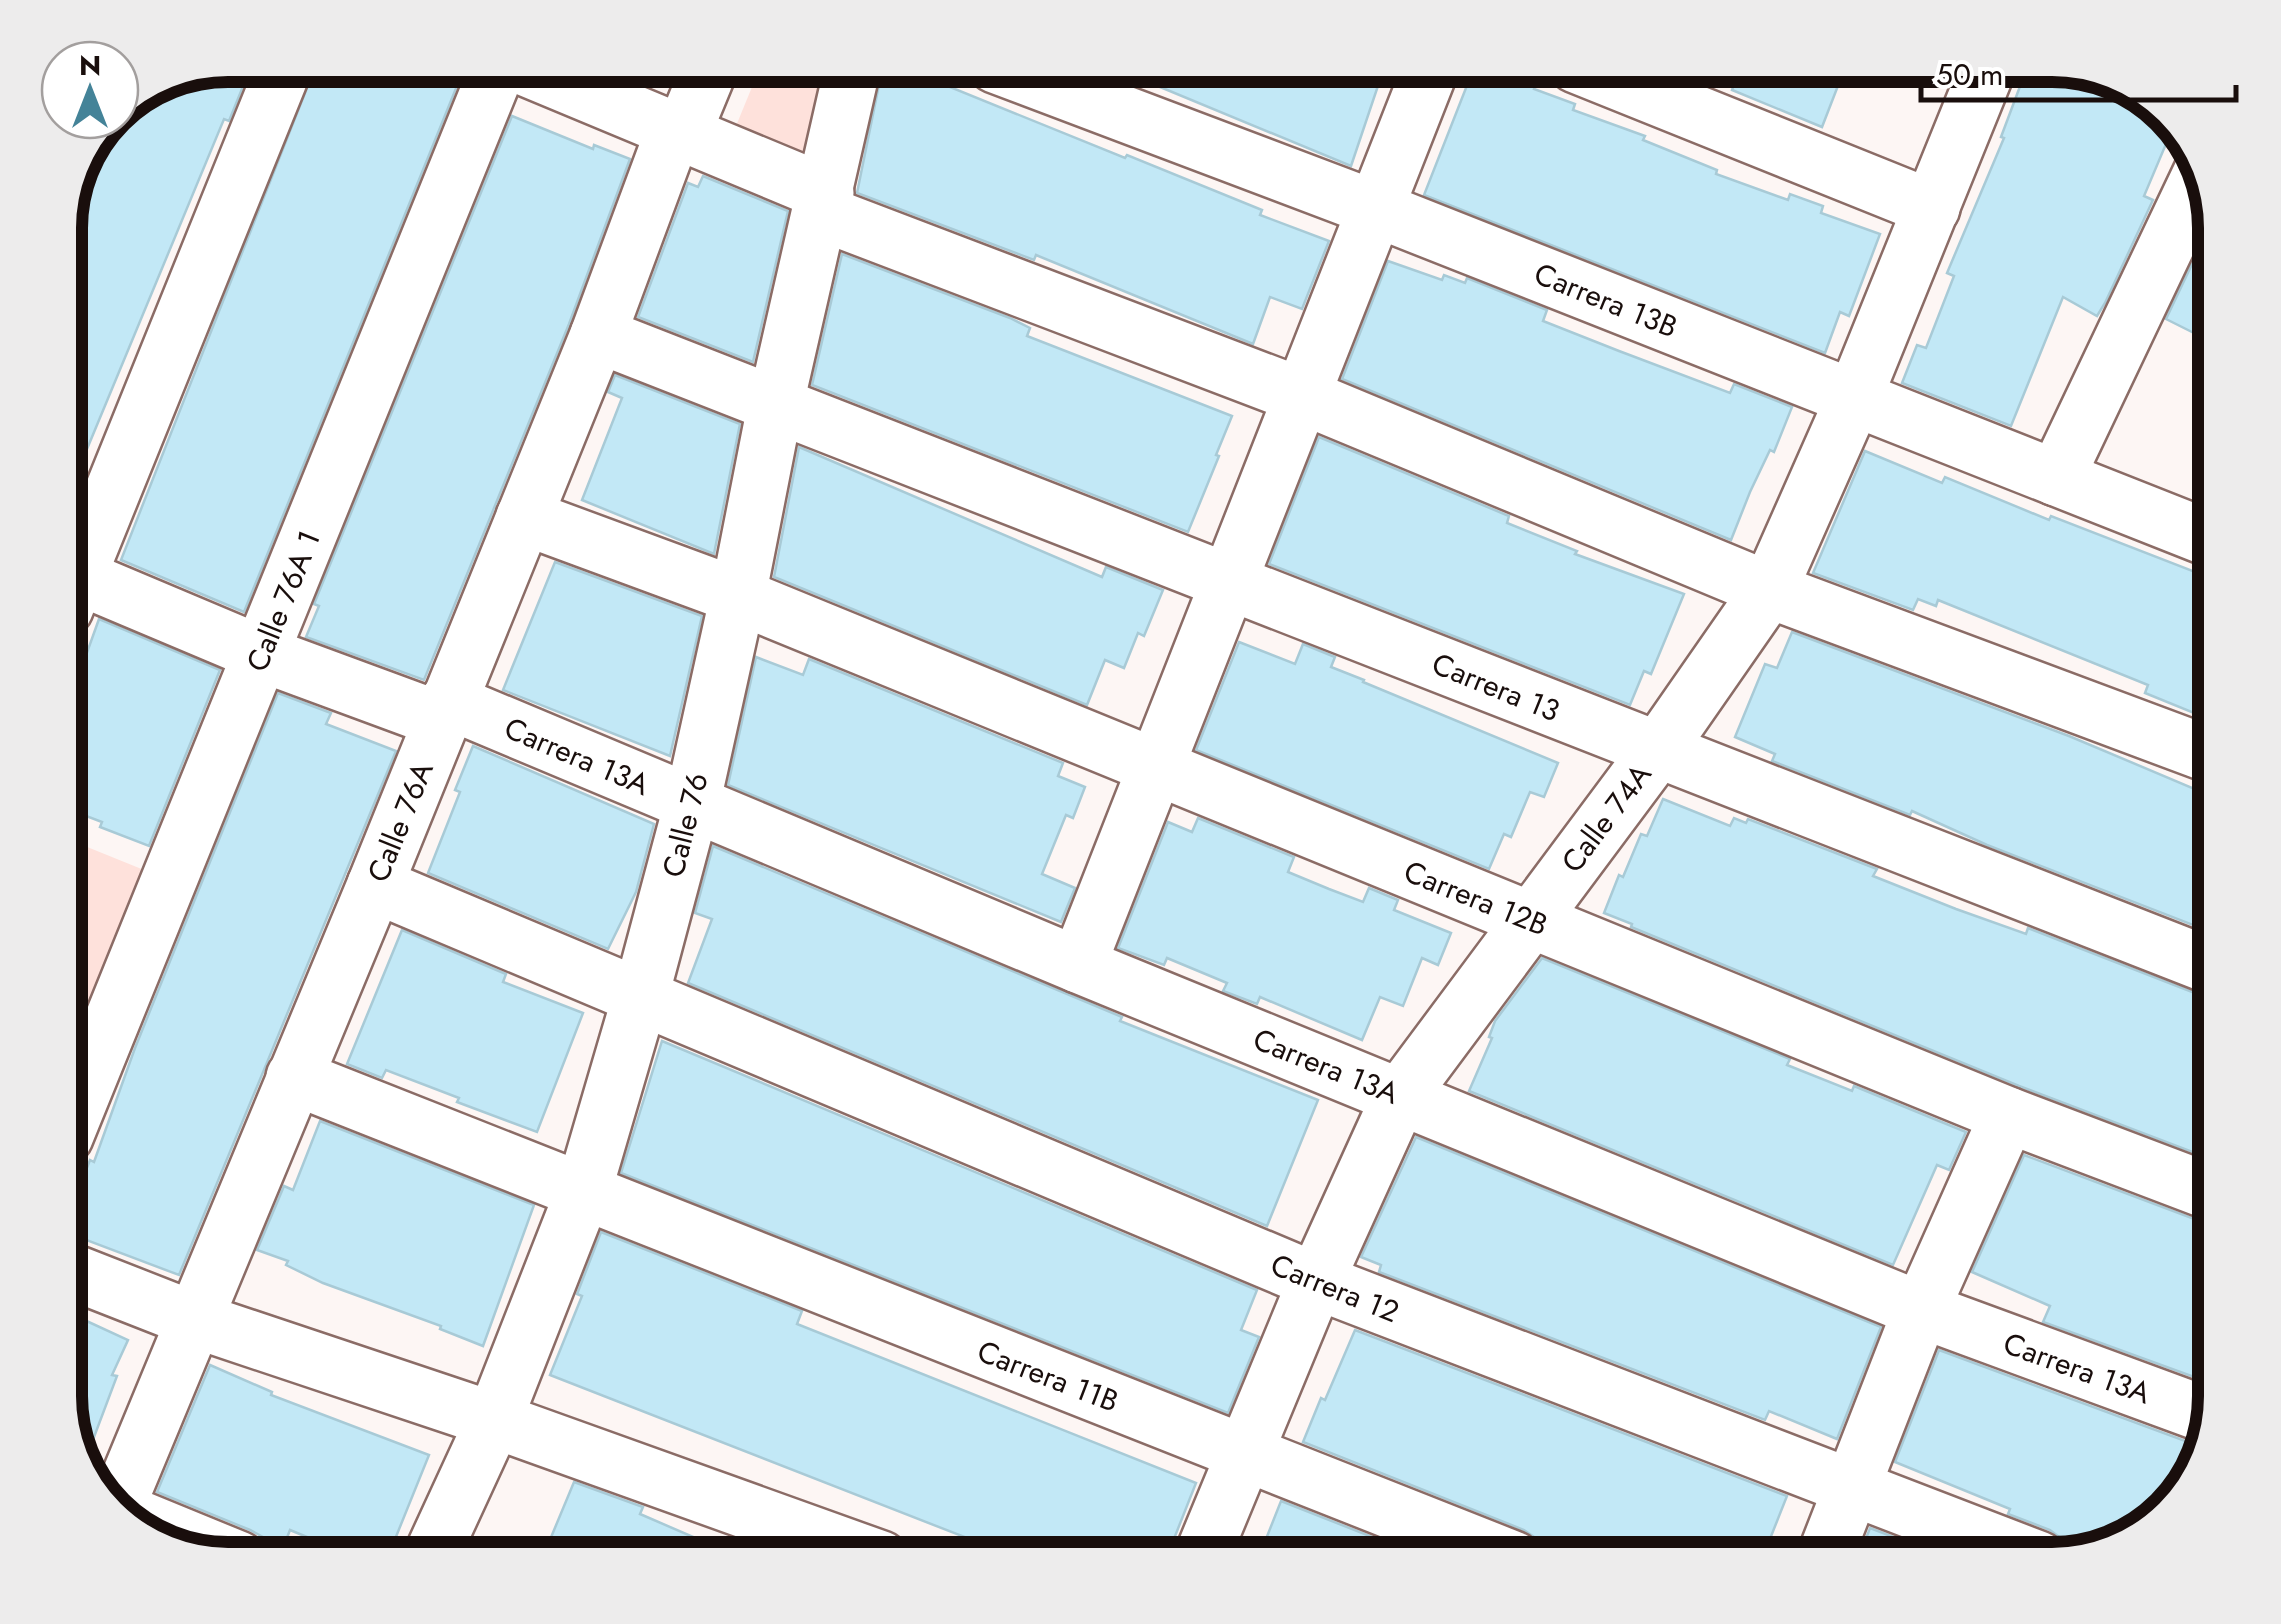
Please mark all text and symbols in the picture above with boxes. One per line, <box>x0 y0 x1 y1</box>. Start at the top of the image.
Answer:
north arrow <box>40 40 140 140</box>
scale bar <box>1921 40 2236 102</box>
text: N <box>79 45 101 86</box>
text: 50 m <box>1936 53 2003 96</box>
street label: Carrera 13B <box>1528 252 1684 348</box>
street label: Calle 76A 1 <box>235 524 331 678</box>
street label: Carrera 13 <box>1426 642 1566 732</box>
street label: Carrera 13A <box>498 706 656 806</box>
street label: Calle 74A <box>1551 754 1661 881</box>
street label: Calle 76A <box>356 755 444 888</box>
street label: Calle 76 <box>651 768 719 882</box>
street label: Carrera 12B <box>1398 850 1554 946</box>
street label: Carrera 13A <box>1247 1017 1405 1115</box>
street label: Carrera 12 <box>1264 1243 1406 1333</box>
street label: Carrera 13A <box>1998 1322 2157 1415</box>
street label: Carrera 11B <box>971 1329 1125 1423</box>

